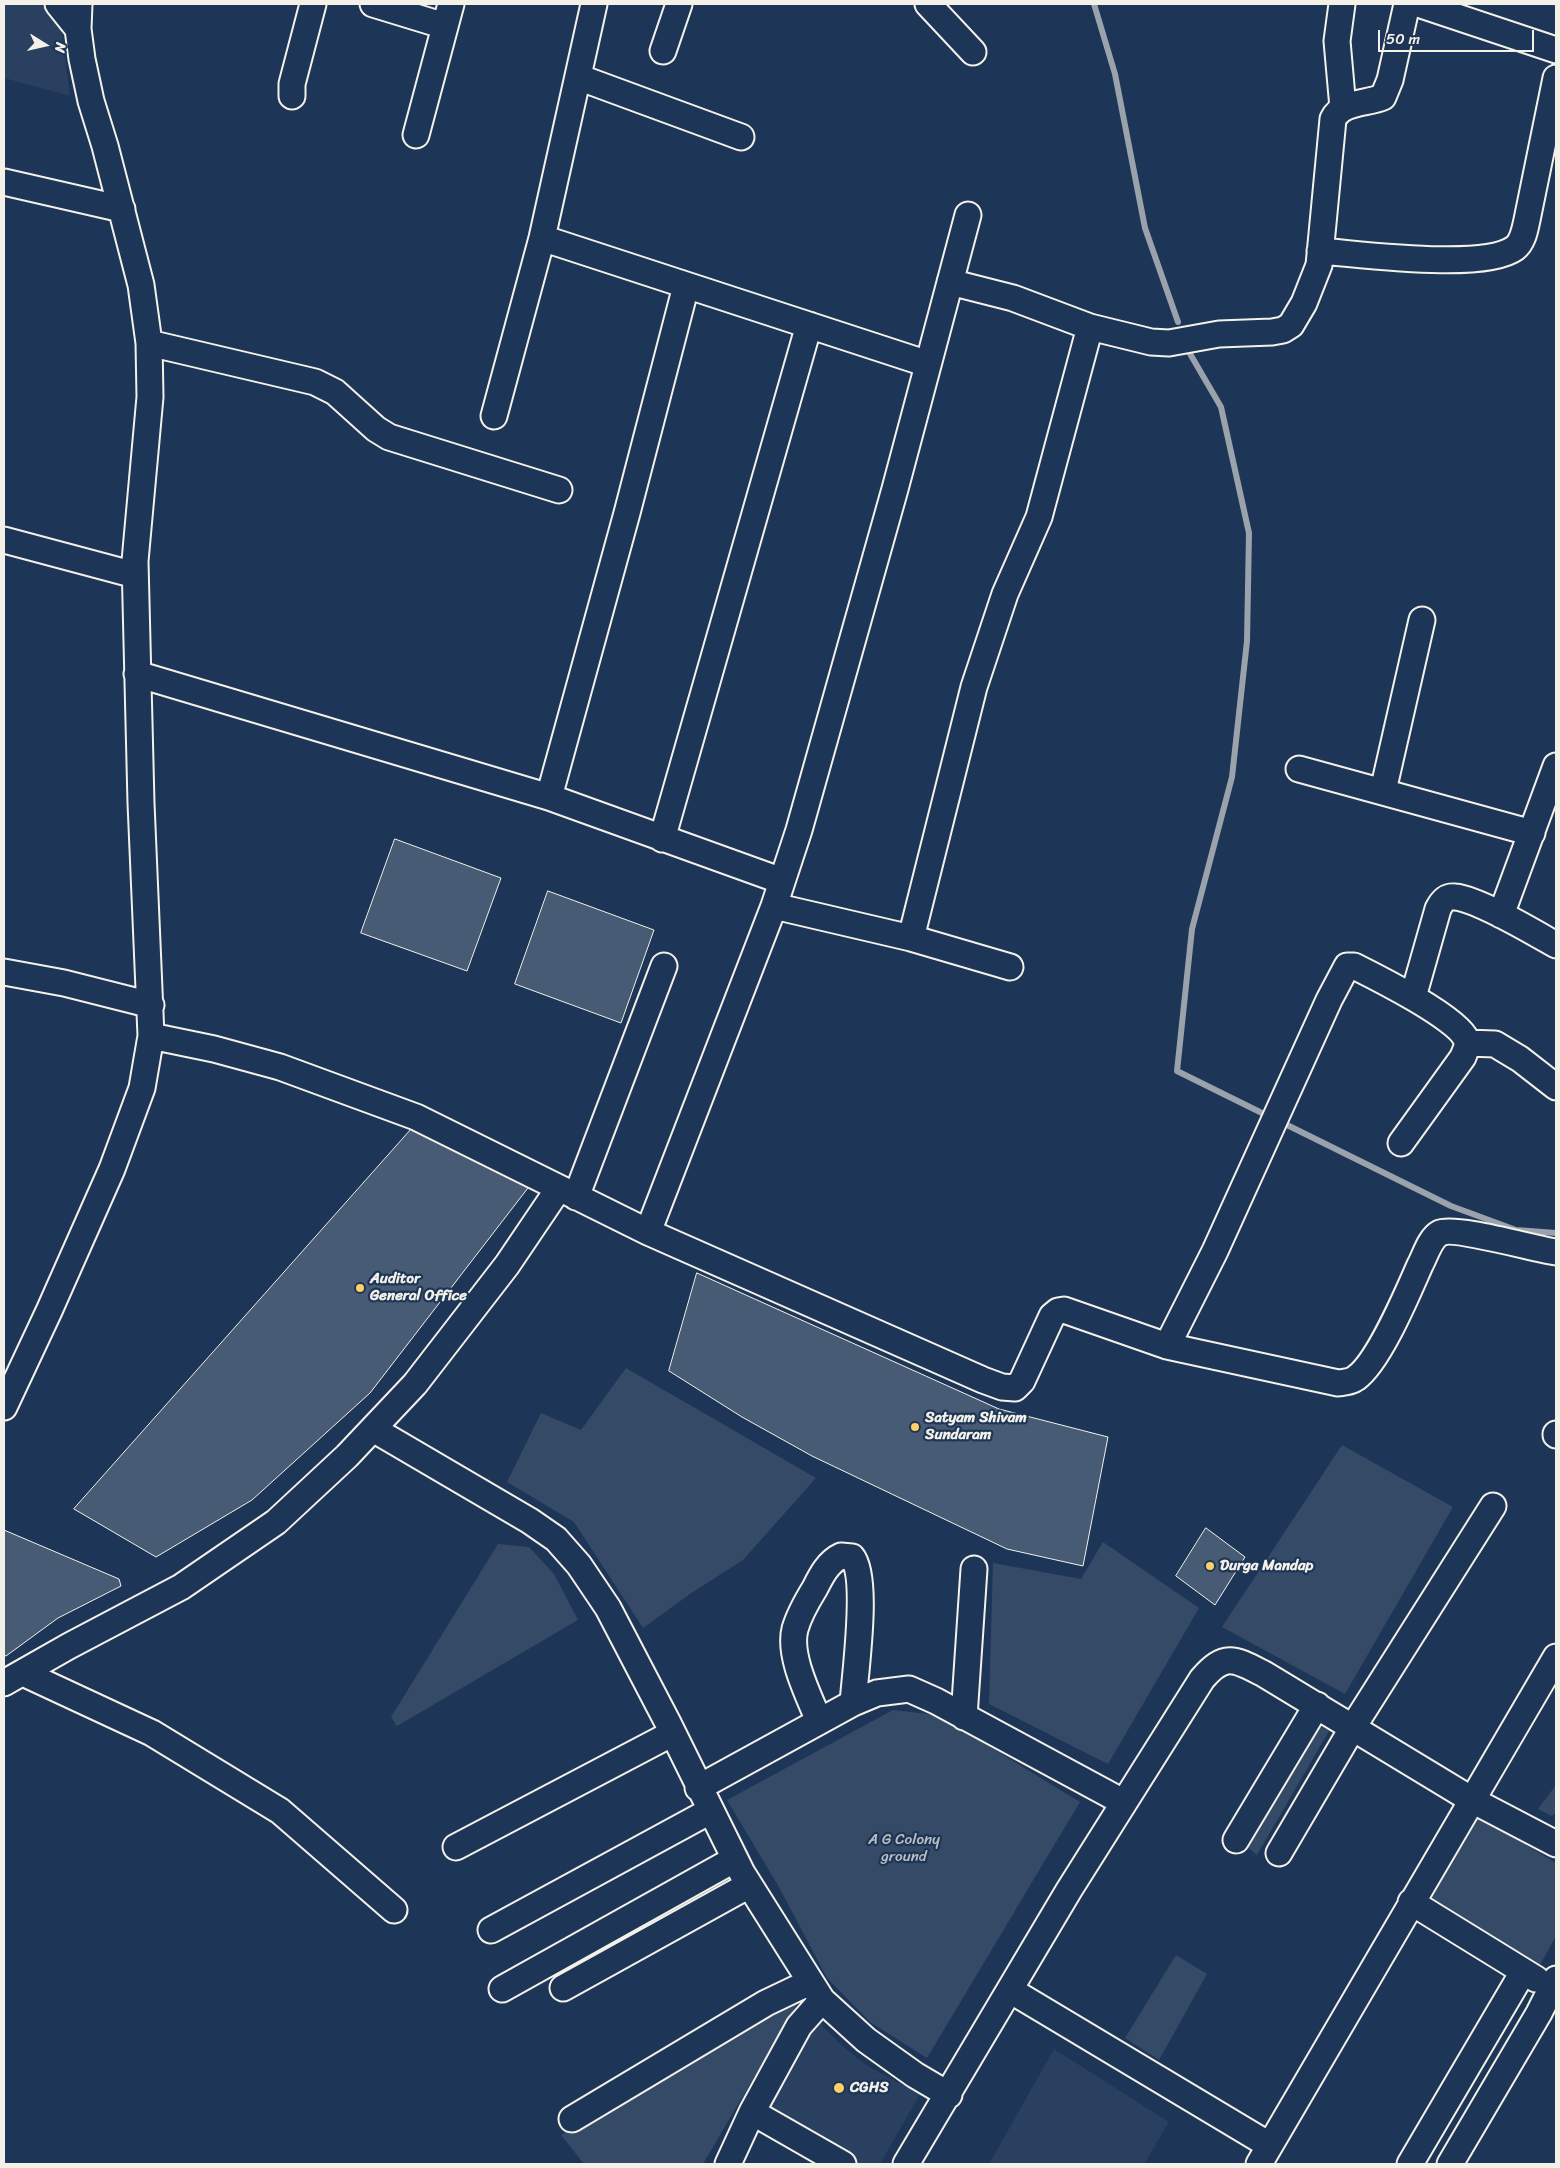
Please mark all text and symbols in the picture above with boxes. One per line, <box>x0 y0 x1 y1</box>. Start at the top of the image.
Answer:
north arrow <box>20 20 70 70</box>
scale bar <box>1380 20 1536 52</box>
text: 50 m <box>1386 26 1420 52</box>
text: N <box>47 41 73 55</box>
place label: Auditor General Office <box>370 1270 467 1305</box>
marker: Auditor General Office <box>354 1282 366 1294</box>
place label: Satyam Shivam Sundaram <box>925 1409 1027 1444</box>
marker: Satyam Shivam Sundaram <box>909 1421 921 1433</box>
place label: Durga Mandap <box>1220 1557 1313 1575</box>
marker: Durga Mandap <box>1204 1560 1216 1572</box>
park label: A G Colony ground <box>868 1831 940 1866</box>
place label: CGHS <box>850 2079 889 2097</box>
marker: CGHS <box>832 2081 846 2095</box>

